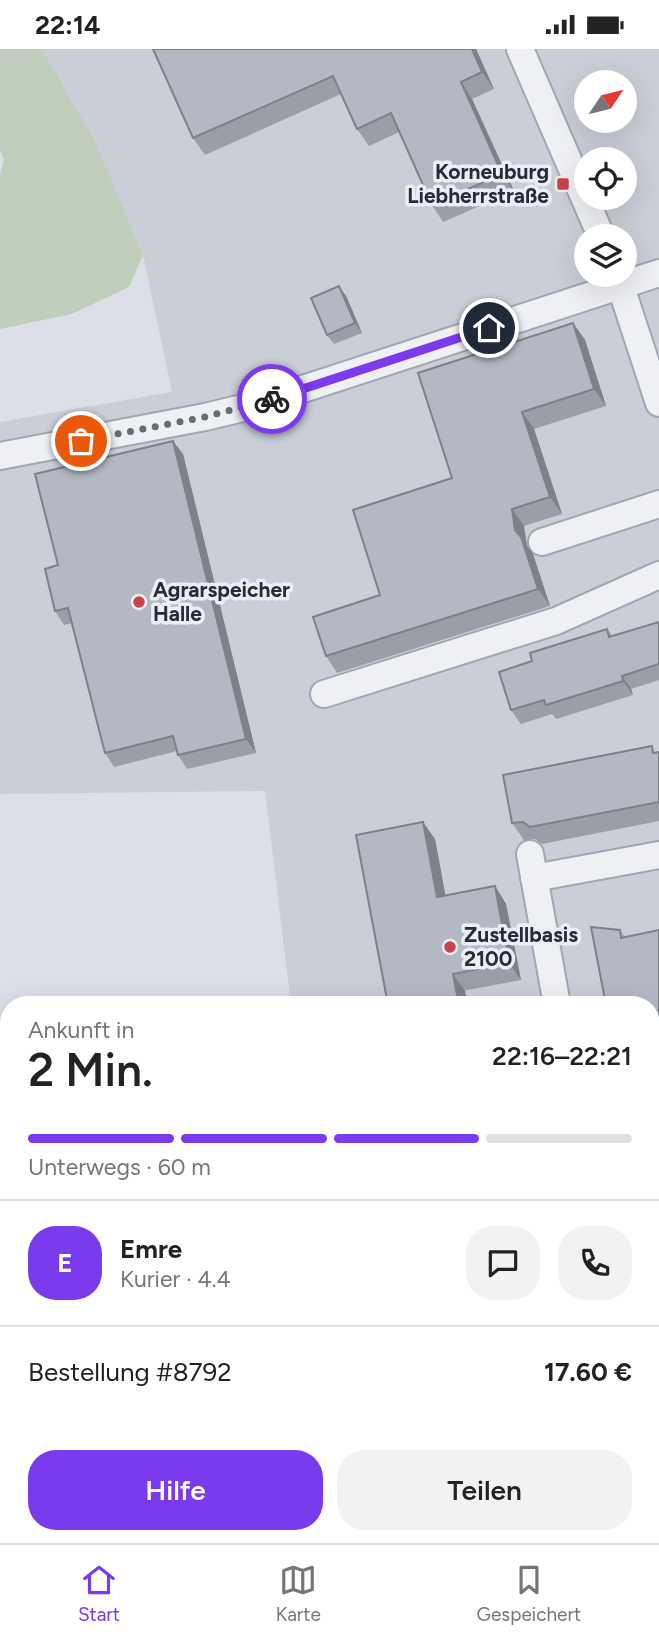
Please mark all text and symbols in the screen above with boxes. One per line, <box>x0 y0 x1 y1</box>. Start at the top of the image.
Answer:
text: 22:14 <box>35 9 100 41</box>
north arrow <box>574 70 637 133</box>
map controls <box>574 70 637 287</box>
button: locate <box>574 147 637 210</box>
place label: Korneuburg Liebherrstraße <box>407 159 549 208</box>
marker: Korneuburg Liebherrstraße <box>555 176 571 192</box>
button: layers <box>574 224 637 287</box>
pin <box>459 298 519 358</box>
icon: home <box>470 309 508 347</box>
courier <box>237 364 307 434</box>
icon: bike <box>253 380 291 418</box>
pin <box>51 411 111 471</box>
icon: bag <box>62 422 100 460</box>
place label: Agrarspeicher Halle <box>153 577 290 626</box>
marker: Agrarspeicher Halle <box>131 594 147 610</box>
place label: Zustellbasis 2100 <box>464 922 578 971</box>
marker: Zustellbasis 2100 <box>442 939 458 955</box>
text: Ankunft in <box>28 1016 134 1044</box>
text: 22:16–22:21 <box>492 1040 632 1072</box>
text: 2 Min. <box>28 1042 153 1098</box>
text: Unterwegs · 60 m <box>28 1153 211 1181</box>
button: chat <box>466 1226 540 1300</box>
button: phone <box>558 1226 632 1300</box>
text: Emre <box>120 1233 182 1265</box>
text: E <box>57 1247 73 1279</box>
text: Kurier · 4.4 <box>120 1265 231 1293</box>
text: Bestellung #8792 <box>28 1356 232 1388</box>
text: 17.60 € <box>544 1356 632 1388</box>
button: Hilfe <box>28 1450 323 1530</box>
button: Teilen <box>337 1450 632 1530</box>
tab: Start <box>78 1561 120 1626</box>
tab: Karte <box>276 1561 321 1626</box>
tab: Gespeichert <box>477 1561 581 1626</box>

